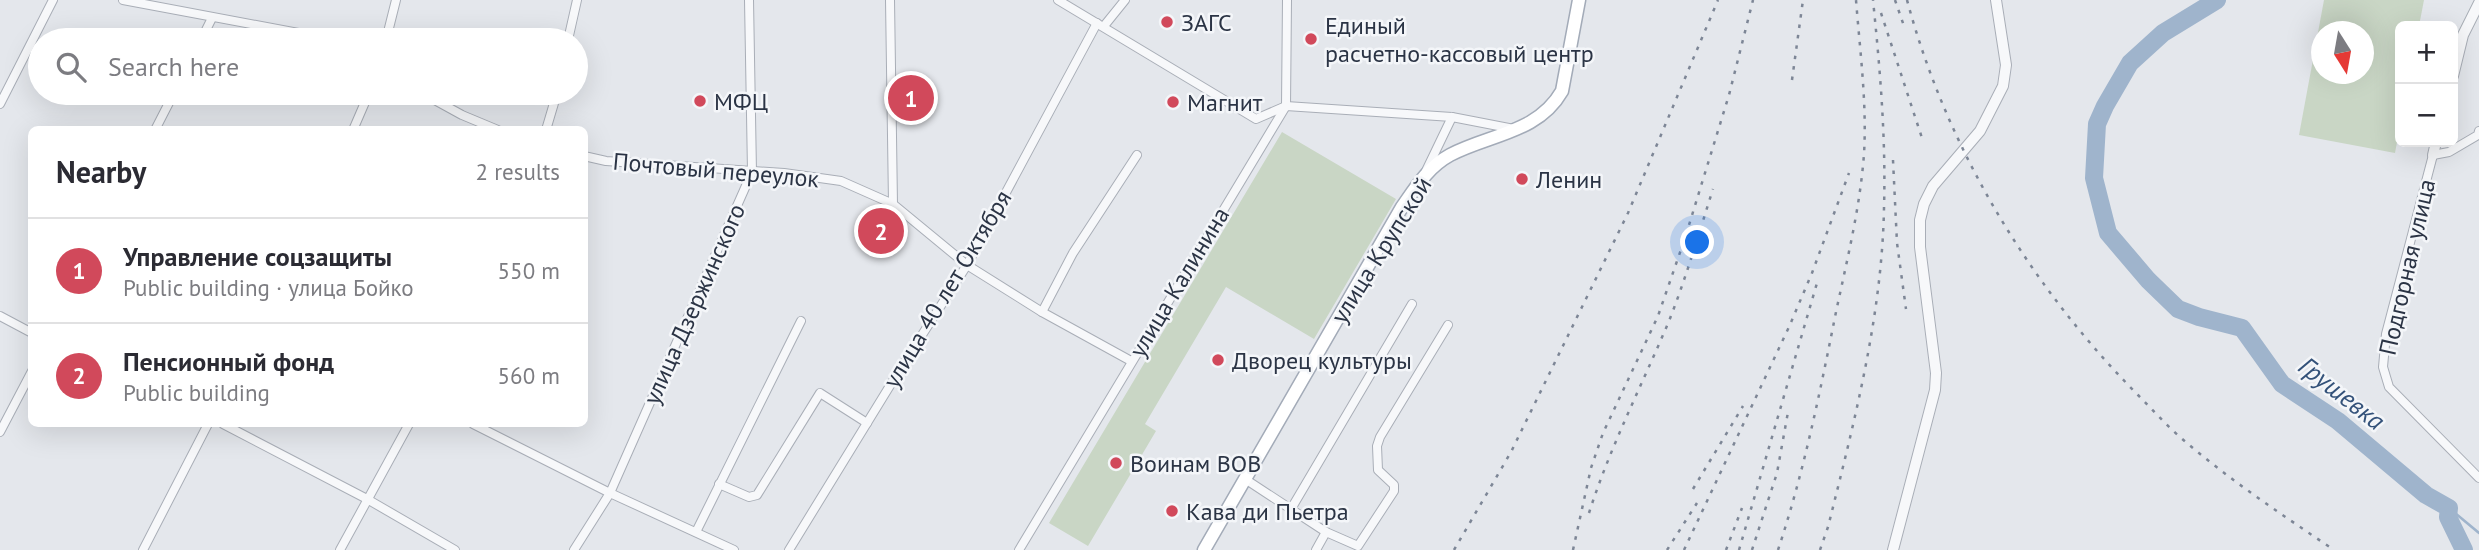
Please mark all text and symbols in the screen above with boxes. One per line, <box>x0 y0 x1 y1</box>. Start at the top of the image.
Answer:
place label: ЗАГС <box>1181 7 1232 38</box>
place label: Единый расчетно-кассовый центр <box>1325 10 1594 69</box>
marker: ЗАГС <box>1159 14 1175 30</box>
north arrow <box>2311 21 2374 84</box>
map controls <box>2395 21 2458 147</box>
button: + <box>2395 21 2458 84</box>
search box <box>28 28 588 105</box>
marker: Единый расчетно-кассовый центр <box>1303 31 1319 47</box>
icon: search <box>52 48 90 86</box>
text: Search here <box>108 50 239 83</box>
pin: 1 <box>888 72 934 124</box>
button: − <box>2395 84 2458 147</box>
place label: МФЦ <box>714 86 768 117</box>
place label: Магнит <box>1187 87 1263 118</box>
marker: МФЦ <box>692 93 708 109</box>
marker: Магнит <box>1165 94 1181 110</box>
street label: Почтовый переулок <box>612 146 821 195</box>
text: Nearby <box>56 152 146 191</box>
text: 2 results <box>476 157 560 186</box>
place label: Ленин <box>1535 164 1602 195</box>
street label: улица Крупской <box>1324 171 1438 329</box>
marker: Ленин <box>1514 171 1530 187</box>
street label: Подгорная улица <box>2372 176 2442 358</box>
street label: улица 40 лет Октября <box>876 184 1018 394</box>
street label: улица Дзержинского <box>636 199 752 409</box>
street label: улица Калинина <box>1122 201 1236 363</box>
pin: 2 <box>858 205 904 257</box>
your location <box>1680 225 1714 259</box>
text: Управление соцзащиты <box>123 240 392 273</box>
text: 1 <box>72 256 86 285</box>
text: 550 m <box>498 256 560 285</box>
text: Public building · улица Бойко <box>123 273 414 302</box>
text: Пенсионный фонд <box>123 345 334 378</box>
place label: Дворец культуры <box>1232 345 1412 376</box>
water label: Грушевка <box>2292 349 2392 437</box>
marker: Дворец культуры <box>1210 352 1226 368</box>
text: 2 <box>72 361 86 390</box>
text: 560 m <box>498 361 560 390</box>
text: Public building <box>123 378 270 407</box>
place label: Воинам ВОВ <box>1130 448 1261 479</box>
marker: Воинам ВОВ <box>1108 455 1124 471</box>
place label: Кава ди Пьетра <box>1186 496 1349 527</box>
marker: Кава ди Пьетра <box>1164 503 1180 519</box>

